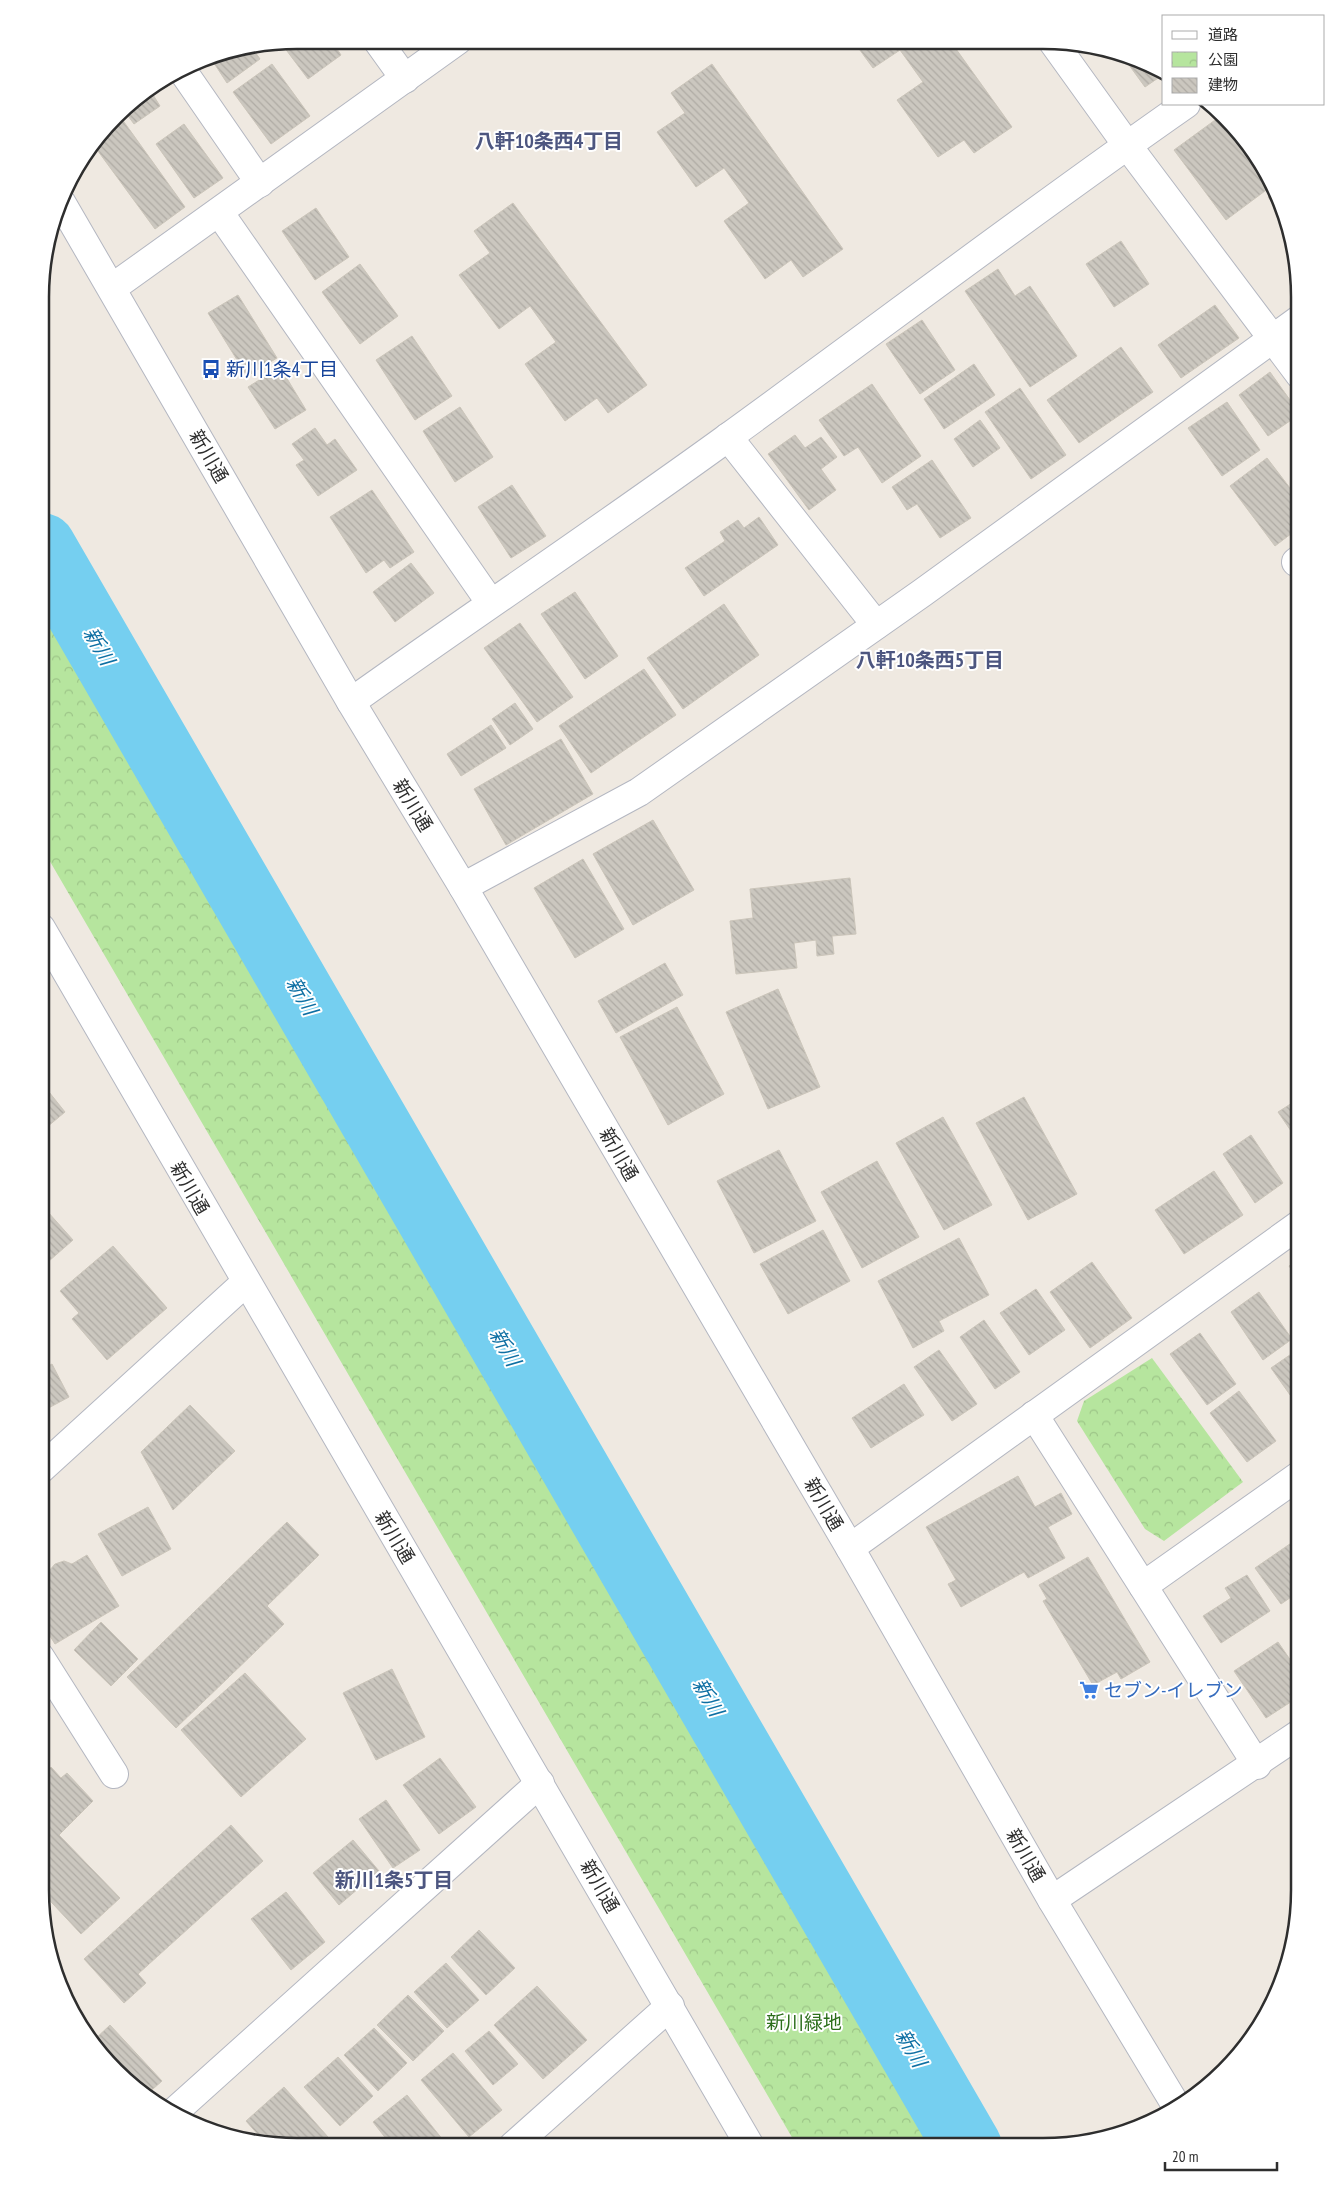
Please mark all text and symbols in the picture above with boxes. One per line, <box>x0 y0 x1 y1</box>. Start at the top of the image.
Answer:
legend <box>1162 15 1325 105</box>
text: 道路 <box>1208 25 1238 44</box>
text: 公園 <box>1208 50 1238 69</box>
text: 建物 <box>1208 75 1238 94</box>
district label: 八軒10条西4丁目 <box>475 128 623 154</box>
place label: 新川1条4丁目 <box>226 357 338 381</box>
bus stop icon: 新川1条4丁目 <box>200 358 222 380</box>
street label: 新川通 <box>184 425 234 487</box>
water label: 新川 <box>78 622 121 672</box>
district label: 八軒10条西5丁目 <box>856 647 1004 673</box>
street label: 新川通 <box>388 774 438 836</box>
water label: 新川 <box>281 972 324 1022</box>
street label: 新川通 <box>594 1123 644 1185</box>
street label: 新川通 <box>165 1157 215 1219</box>
water label: 新川 <box>484 1323 527 1373</box>
street label: 新川通 <box>799 1473 849 1535</box>
street label: 新川通 <box>370 1506 420 1568</box>
water label: 新川 <box>687 1673 730 1723</box>
place label: セブン-イレブン <box>1104 1678 1243 1702</box>
supermarket icon: セブン-イレブン <box>1078 1679 1100 1701</box>
street label: 新川通 <box>1001 1824 1051 1886</box>
street label: 新川通 <box>575 1855 625 1917</box>
district label: 新川1条5丁目 <box>334 1867 454 1893</box>
park label: 新川緑地 <box>766 2010 842 2034</box>
water label: 新川 <box>890 2024 933 2074</box>
scale bar <box>1165 2140 1278 2172</box>
text: 20 m <box>1172 2147 1198 2166</box>

